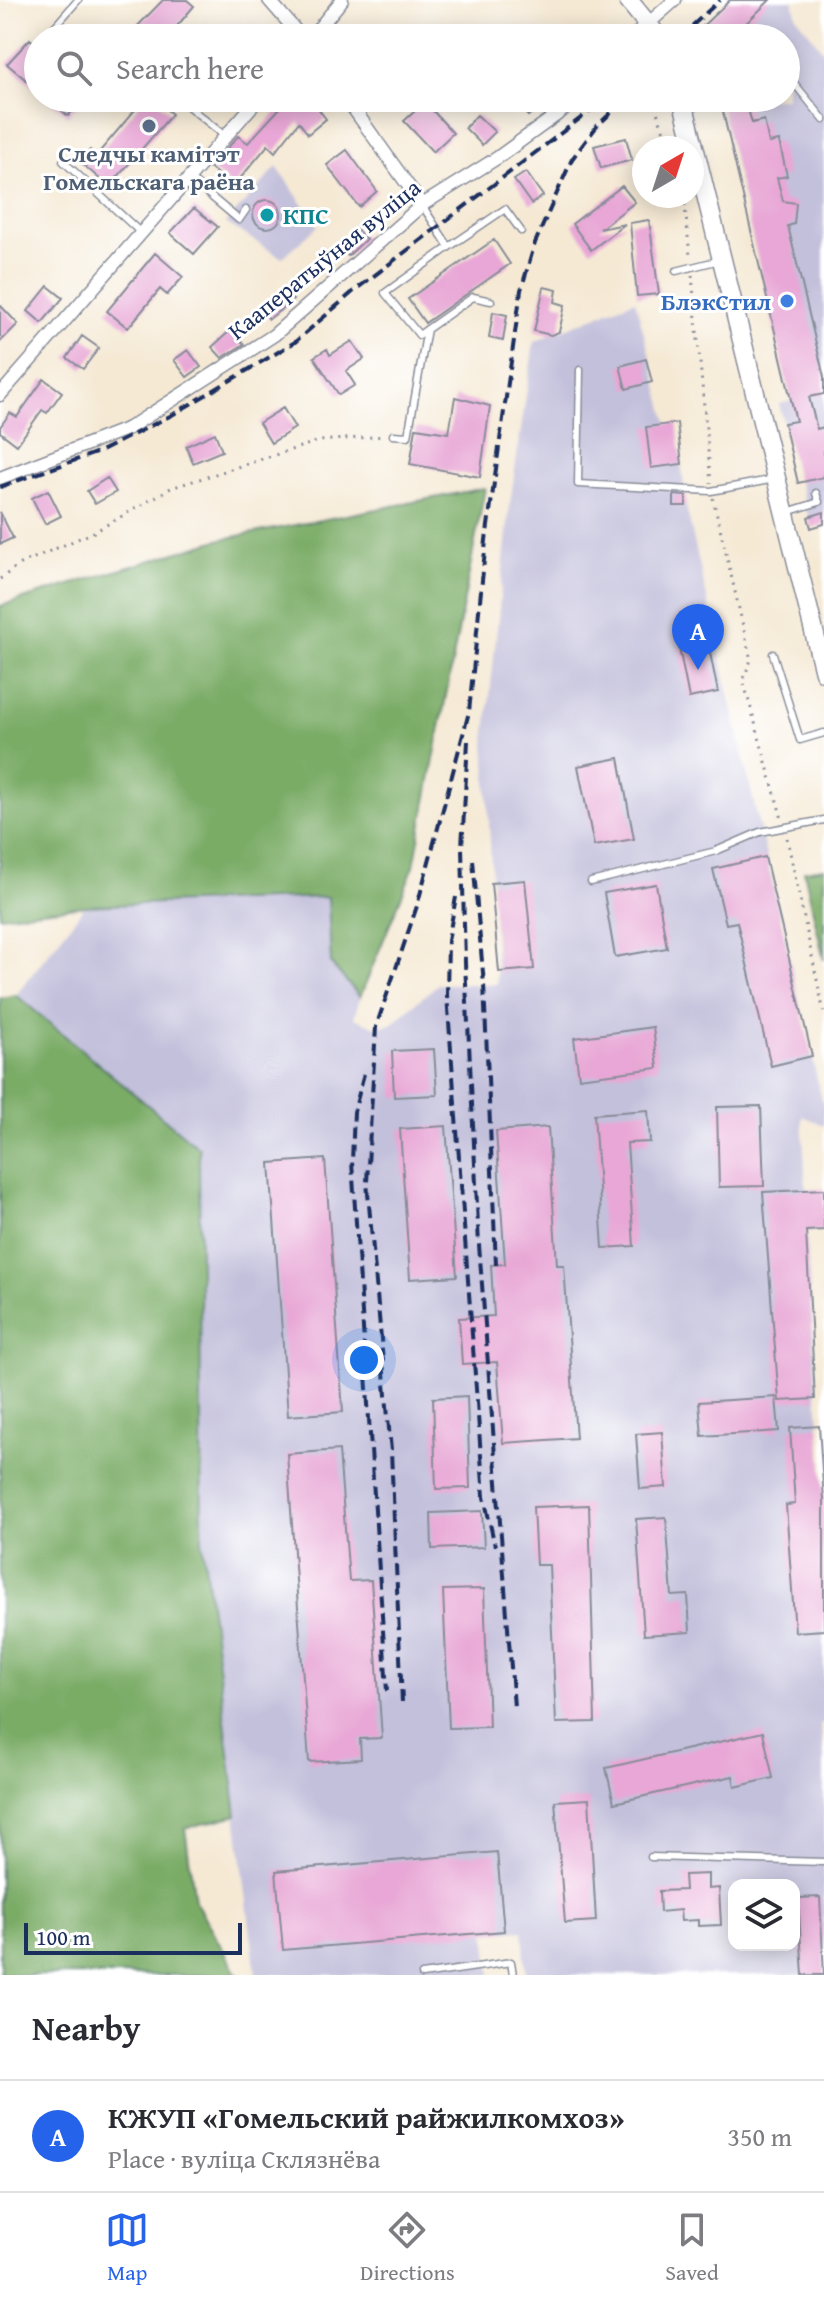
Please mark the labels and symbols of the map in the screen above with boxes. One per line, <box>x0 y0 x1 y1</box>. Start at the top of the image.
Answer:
marker: Следчы камітэт Гомельскага раёна <box>140 117 158 135</box>
place label: Следчы камітэт Гомельскага раёна <box>43 136 256 199</box>
north arrow <box>632 136 704 208</box>
street label: Кааператыўная вуліца <box>220 170 428 348</box>
place label: КПС <box>283 198 329 233</box>
marker: КПС <box>258 206 276 224</box>
place label: БлэкСтил <box>661 284 771 319</box>
marker: БлэкСтил <box>778 292 796 310</box>
pin: A <box>672 604 724 670</box>
your location <box>344 1340 384 1380</box>
scale bar <box>24 1919 242 1955</box>

